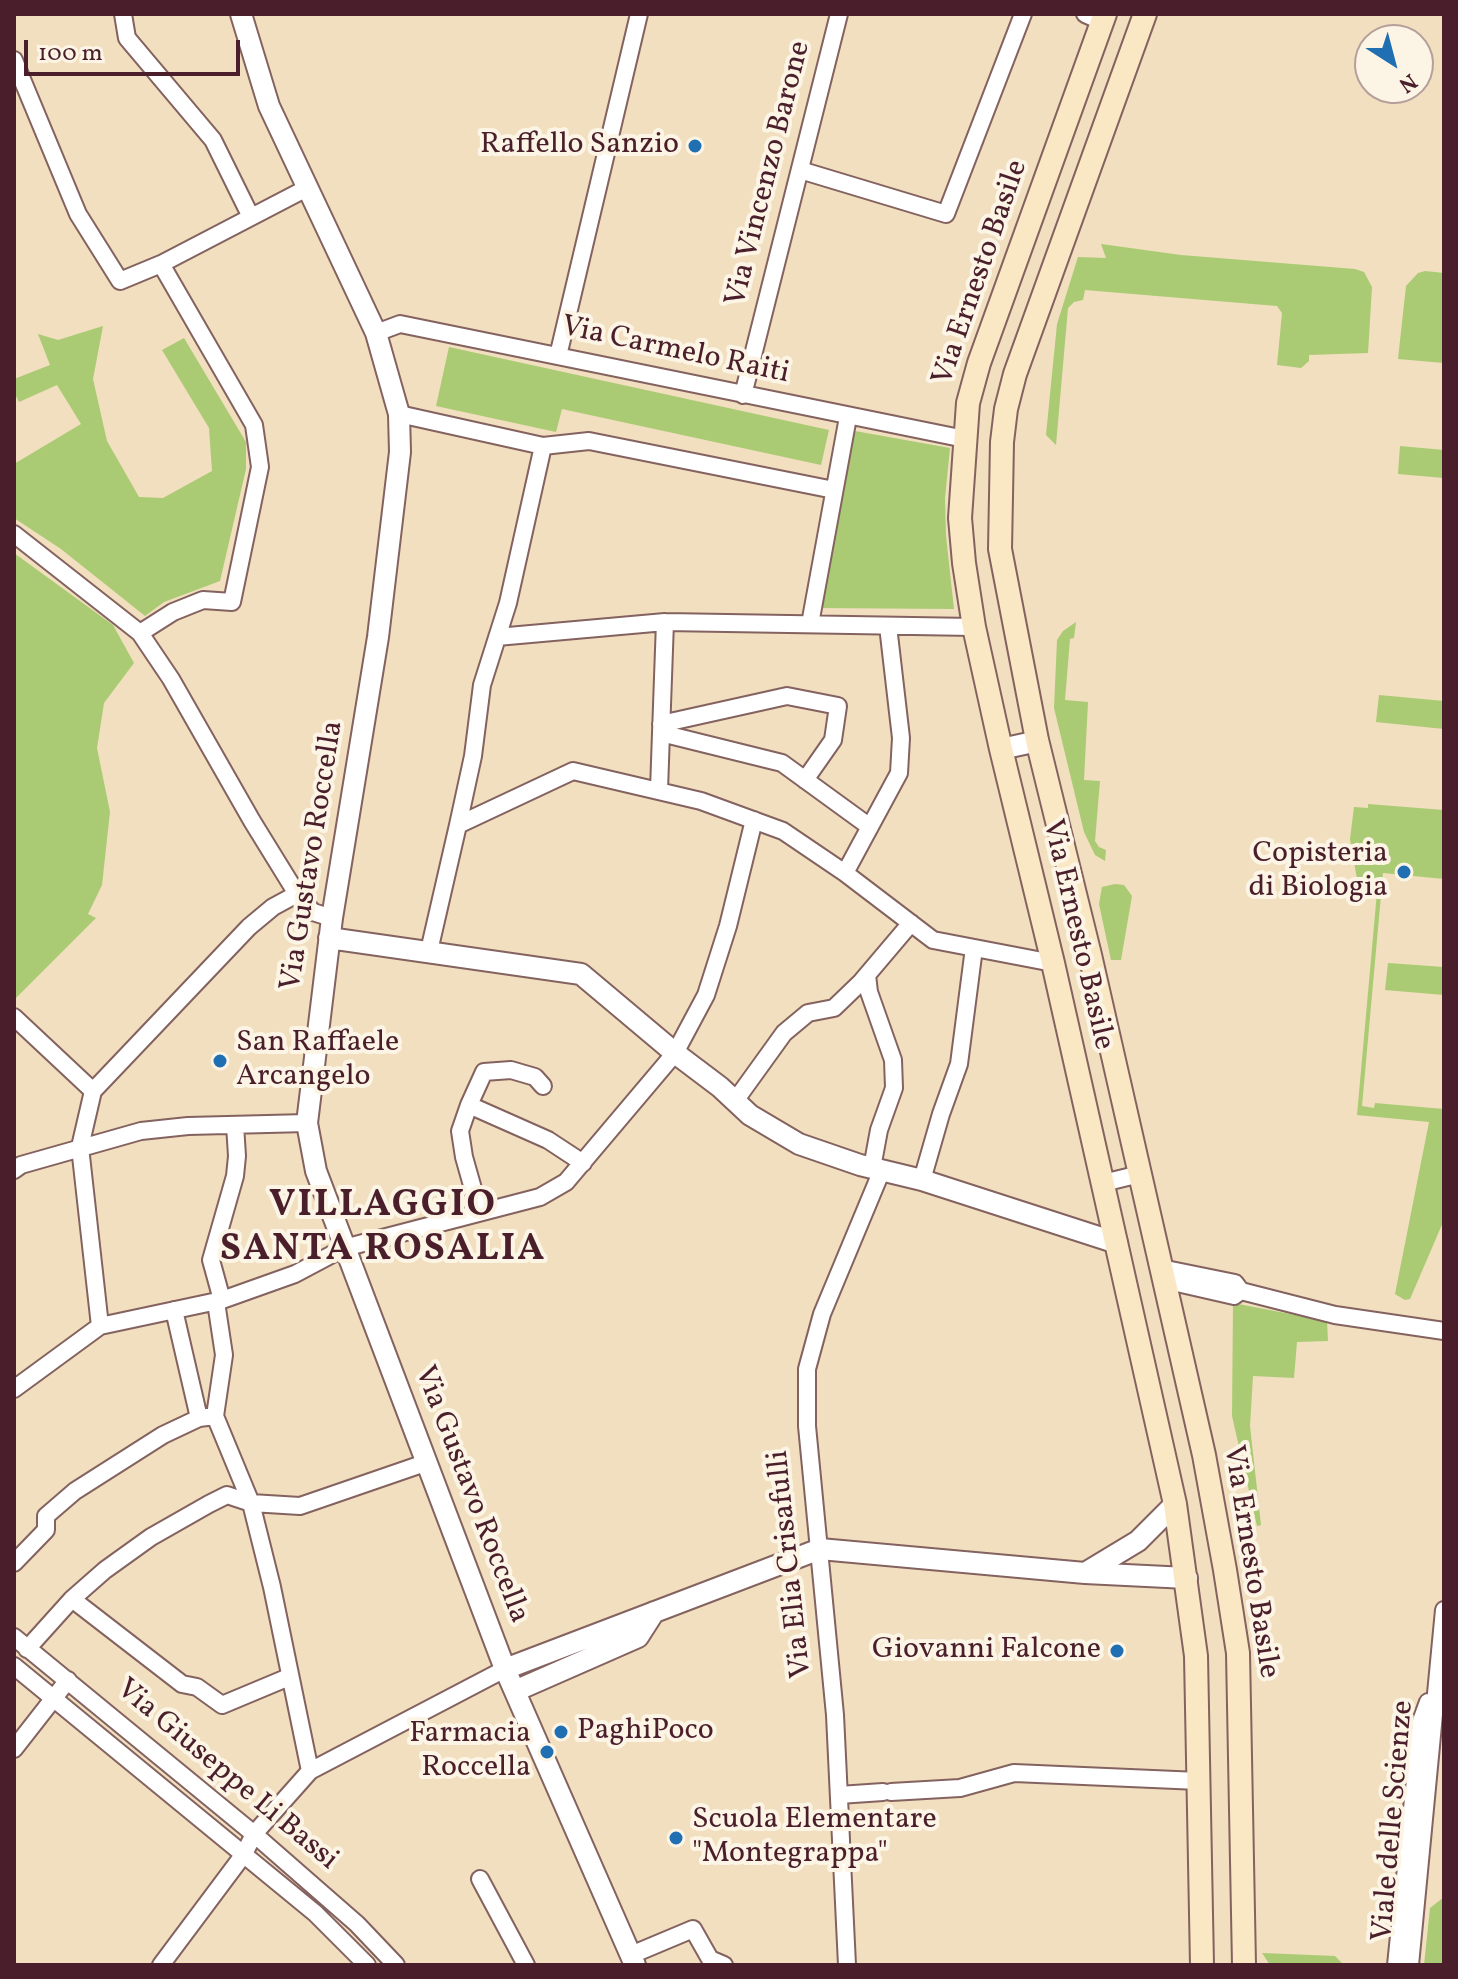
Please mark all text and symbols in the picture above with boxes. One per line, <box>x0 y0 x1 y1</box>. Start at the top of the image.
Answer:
scale bar <box>28 24 244 74</box>
north arrow <box>1354 24 1434 104</box>
text: 100 m <box>38 37 103 71</box>
street label: Via Vincenzo Barone <box>720 38 820 310</box>
text: N <box>1392 65 1423 99</box>
place label: Raffello Sanzio <box>480 128 679 164</box>
marker: Raffello Sanzio <box>686 137 704 155</box>
street label: Via Ernesto Basile <box>927 156 1037 390</box>
street label: Via Carmelo Raiti <box>558 310 792 394</box>
street label: Via Gustavo Roccella <box>275 719 353 993</box>
street label: Via Ernesto Basile <box>1032 816 1120 1054</box>
place label: Copisteria di Biologia <box>1248 837 1388 908</box>
marker: Copisteria di Biologia <box>1395 863 1413 881</box>
place label: San Raffaele Arcangelo <box>236 1026 399 1096</box>
marker: San Raffaele Arcangelo <box>211 1052 229 1070</box>
district label: VILLAGGIO SANTA ROSALIA <box>220 1185 546 1274</box>
street label: Via Gustavo Roccella <box>404 1361 536 1629</box>
street label: Via Ernesto Basile <box>1213 1443 1285 1681</box>
street label: Via Elia Crisafulli <box>762 1448 822 1680</box>
place label: Giovanni Falcone <box>872 1633 1101 1669</box>
marker: Giovanni Falcone <box>1108 1642 1126 1660</box>
street label: Via Giuseppe Li Bassi <box>108 1673 344 1879</box>
street label: Viale delle Scienze <box>1367 1699 1423 1943</box>
place label: PaghiPoco <box>577 1714 714 1750</box>
place label: Farmacia Roccella <box>409 1717 531 1788</box>
marker: PaghiPoco <box>552 1723 570 1741</box>
marker: Farmacia Roccella <box>538 1743 556 1761</box>
place label: Scuola Elementare "Montegrappa" <box>692 1803 937 1874</box>
marker: Scuola Elementare "Montegrappa" <box>667 1829 685 1847</box>

